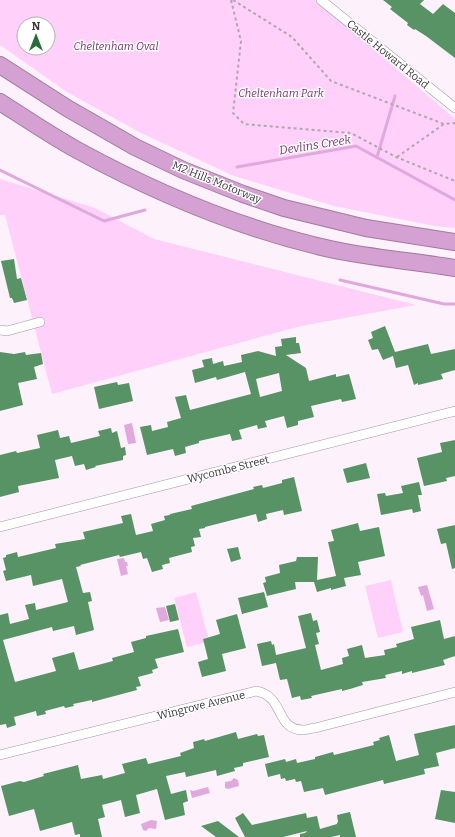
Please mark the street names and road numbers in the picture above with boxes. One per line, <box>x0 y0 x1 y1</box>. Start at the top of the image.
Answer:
street label: Castle Howard Road <box>344 17 432 92</box>
street label: M2 Hills Motorway <box>170 159 263 206</box>
street label: Wycombe Street <box>186 453 270 486</box>
street label: Wingrove Avenue <box>156 688 246 723</box>

